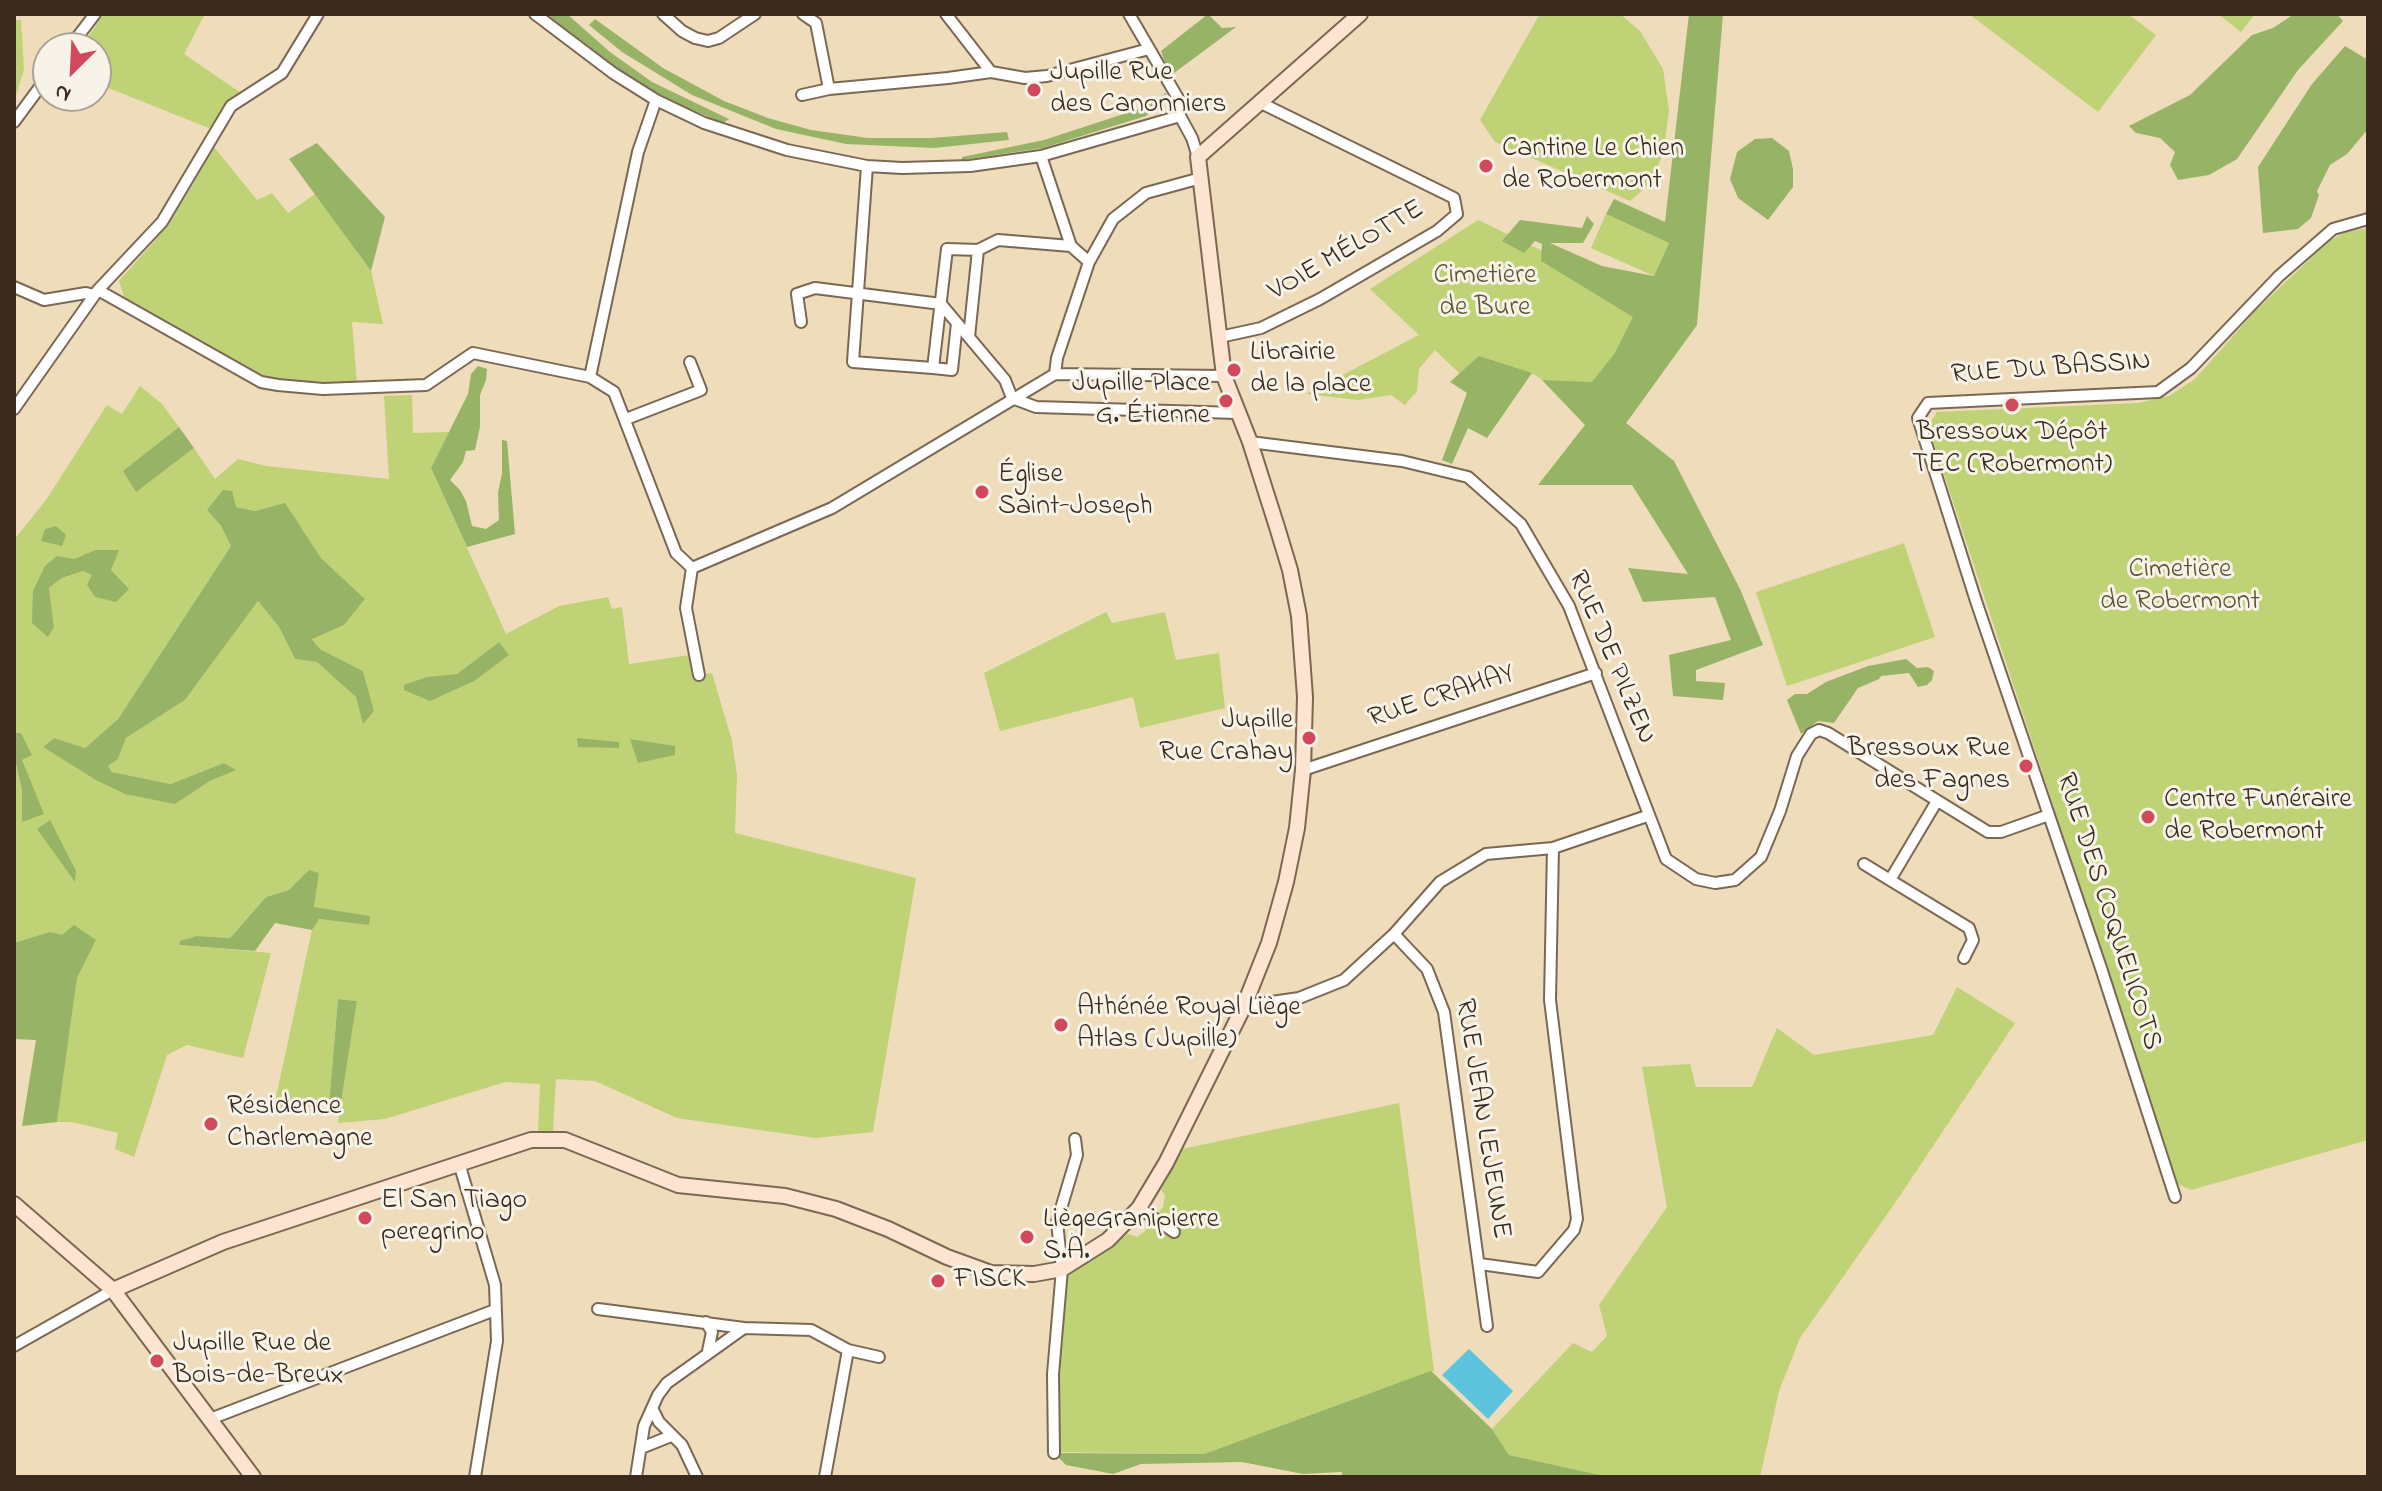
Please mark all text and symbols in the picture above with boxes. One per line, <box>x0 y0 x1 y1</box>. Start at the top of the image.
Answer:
north arrow <box>32 32 112 112</box>
place label: Jupille Rue des Canonniers <box>1050 57 1227 123</box>
text: N <box>50 74 76 110</box>
marker: Jupille Rue des Canonniers <box>1025 81 1043 99</box>
place label: Cantine Le Chien de Robermont <box>1502 133 1684 199</box>
marker: Cantine Le Chien de Robermont <box>1477 157 1495 175</box>
street label: VOIE MÉLOTTE <box>1263 194 1431 310</box>
park label: Cimetière de Bure <box>1434 260 1536 326</box>
place label: Librairie de la place <box>1250 337 1371 403</box>
street label: RUE DU BASSIN <box>1950 346 2152 394</box>
marker: Librairie de la place <box>1225 361 1243 379</box>
place label: Jupille Place G. Étienne <box>1072 368 1210 434</box>
marker: Jupille Place G. Étienne <box>1217 392 1235 410</box>
marker: Bressoux Dépôt TEC (Robermont) <box>2003 396 2021 414</box>
place label: Bressoux Dépôt TEC (Robermont) <box>1912 417 2112 483</box>
place label: Église Saint-Joseph <box>998 459 1153 525</box>
marker: Église Saint-Joseph <box>973 483 991 501</box>
park label: Cimetière de Robermont <box>2100 554 2260 620</box>
street label: RUE DE PILZEN <box>1558 566 1662 750</box>
street label: RUE CRAHAY <box>1365 659 1519 737</box>
place label: Jupille Rue Crahay <box>1159 705 1293 771</box>
marker: Jupille Rue Crahay <box>1300 729 1318 747</box>
place label: Bressoux Rue des Fagnes <box>1847 733 2010 799</box>
marker: Bressoux Rue des Fagnes <box>2017 757 2035 775</box>
street label: RUE DES COQUELICOTS <box>2046 769 2168 1055</box>
place label: Centre Funéraire de Robermont <box>2164 784 2352 850</box>
marker: Centre Funéraire de Robermont <box>2139 808 2157 826</box>
place label: Athénée Royal Liège Atlas (Jupille) <box>1077 992 1301 1058</box>
street label: RUE JEAN LEJEUNE <box>1445 997 1517 1241</box>
marker: Athénée Royal Liège Atlas (Jupille) <box>1052 1016 1070 1034</box>
place label: Résidence Charlemagne <box>227 1091 373 1157</box>
marker: Résidence Charlemagne <box>202 1115 220 1133</box>
place label: El San Tiago peregrino <box>381 1185 527 1251</box>
place label: LiègeGranipierre S.A. <box>1043 1204 1219 1270</box>
marker: El San Tiago peregrino <box>356 1209 374 1227</box>
marker: LiègeGranipierre S.A. <box>1018 1228 1036 1246</box>
place label: FISCK <box>954 1264 1026 1298</box>
marker: FISCK <box>929 1272 947 1290</box>
place label: Jupille Rue de Bois-de-Breux <box>173 1328 344 1394</box>
marker: Jupille Rue de Bois-de-Breux <box>148 1352 166 1370</box>

